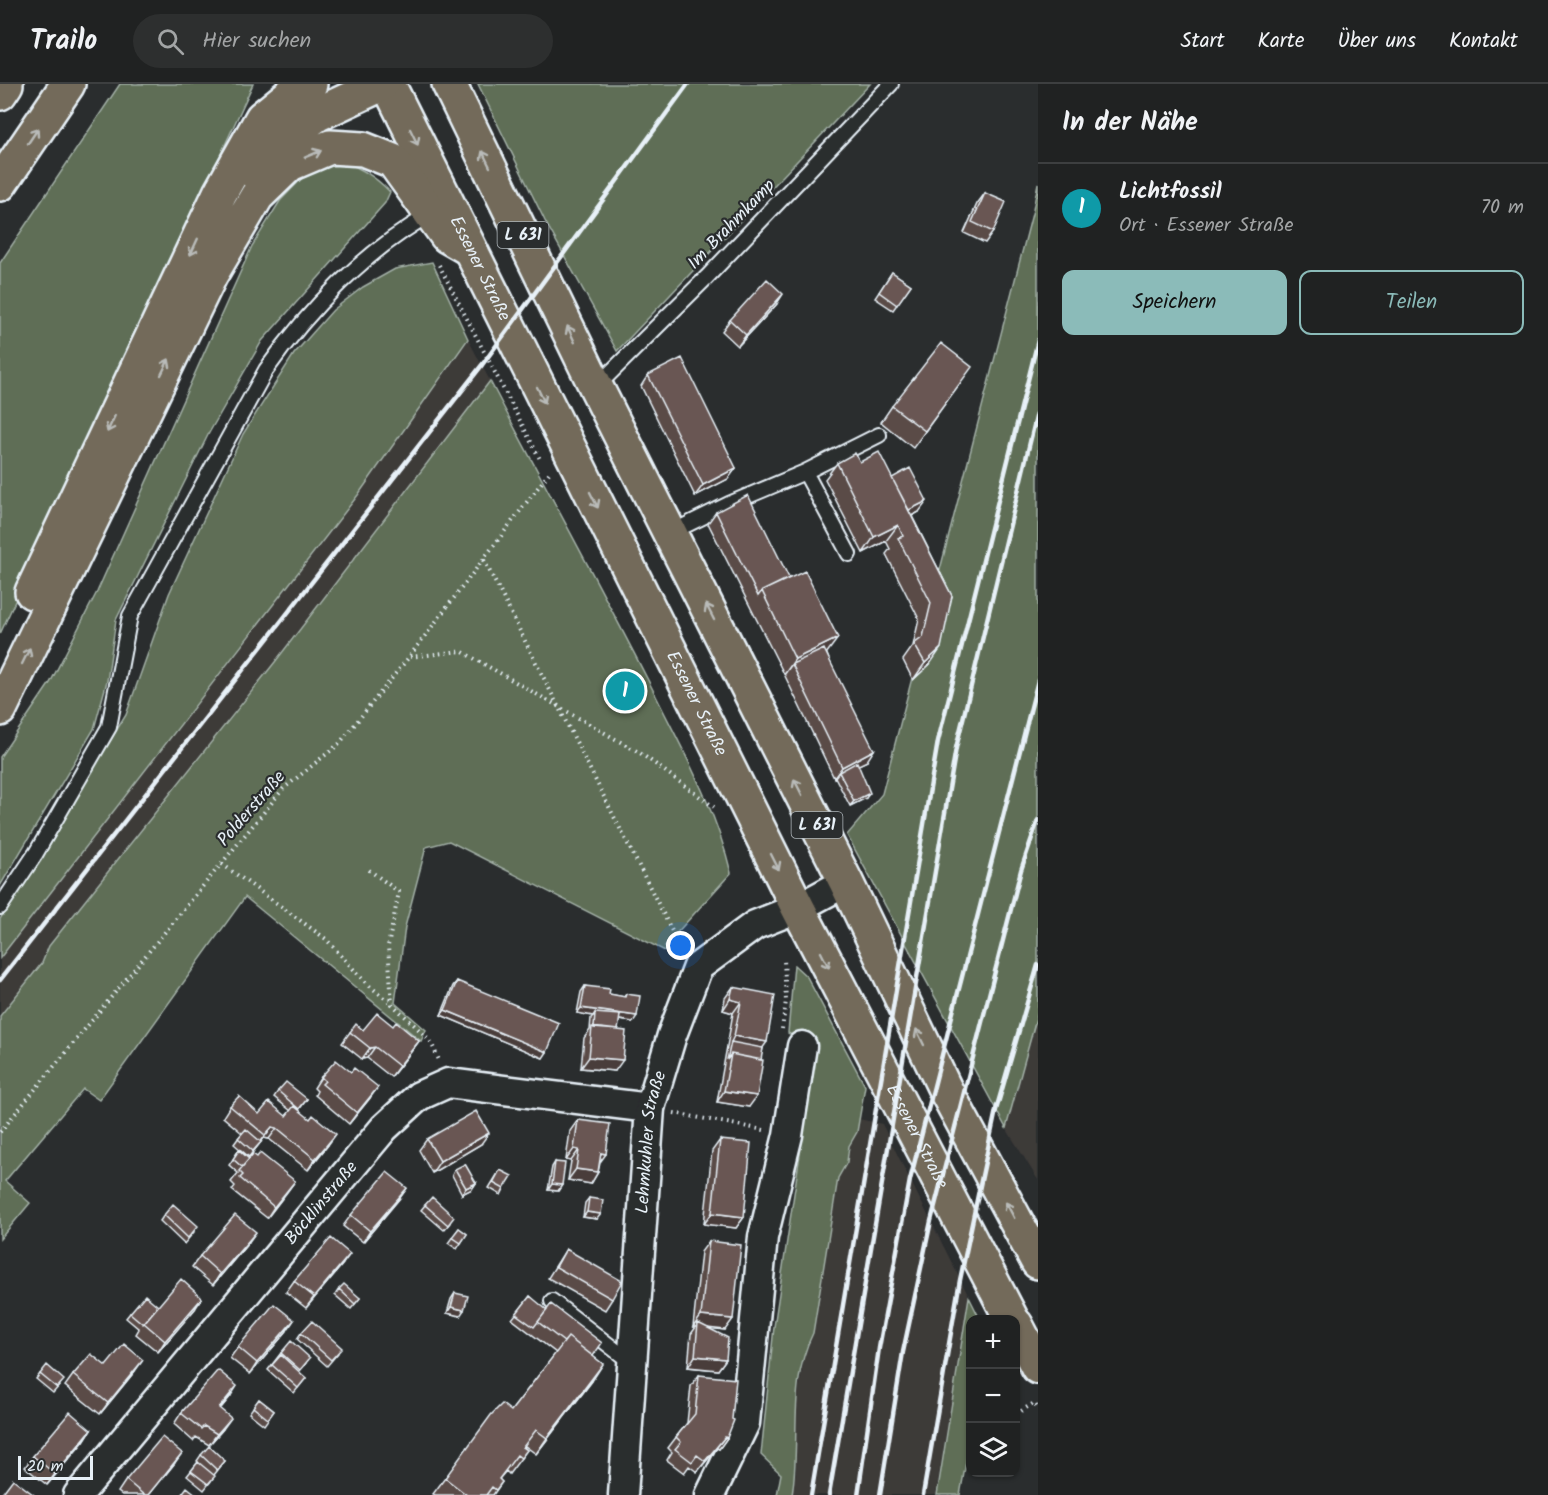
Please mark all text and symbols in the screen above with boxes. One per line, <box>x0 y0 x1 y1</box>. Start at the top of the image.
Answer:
search box <box>133 14 553 68</box>
text: Trailo <box>30 19 97 64</box>
text: Hier suchen <box>202 24 311 59</box>
icon: search <box>154 25 187 58</box>
text: Start <box>1180 25 1225 58</box>
text: Karte <box>1258 25 1304 58</box>
text: Über uns <box>1337 25 1416 58</box>
text: Kontakt <box>1449 25 1518 58</box>
text: In der Nähe <box>1062 102 1198 144</box>
one-way arrow <box>408 127 420 145</box>
one-way arrow <box>27 128 39 145</box>
one-way arrow <box>303 148 322 159</box>
one-way arrow <box>479 150 491 168</box>
street label: Im Brahmkamp <box>681 173 783 277</box>
text: Lichtfossil <box>1119 175 1222 210</box>
text: 1 <box>1078 192 1085 224</box>
text: 70 m <box>1481 192 1524 224</box>
text: Ort · Essener Straße <box>1119 210 1294 242</box>
street label: Essener Straße <box>441 211 518 326</box>
road number: L 631 <box>498 222 548 248</box>
one-way arrow <box>188 238 200 256</box>
button: Speichern <box>1062 270 1287 335</box>
button: Teilen <box>1299 270 1524 335</box>
one-way arrow <box>564 326 576 344</box>
one-way arrow <box>160 359 172 377</box>
one-way arrow <box>536 385 547 403</box>
one-way arrow <box>105 414 117 432</box>
one-way arrow <box>588 491 600 509</box>
one-way arrow <box>704 604 715 622</box>
street label: Essener Straße <box>658 646 735 761</box>
one-way arrow <box>20 648 32 666</box>
pin: 1 <box>606 668 644 714</box>
street label: Polderstraße <box>211 764 293 854</box>
one-way arrow <box>791 778 803 796</box>
road number: L 631 <box>792 812 842 838</box>
one-way arrow <box>770 853 781 871</box>
your location <box>666 931 695 960</box>
one-way arrow <box>820 950 831 968</box>
one-way arrow <box>914 1029 926 1047</box>
street label: Lehmkuhler Straße <box>628 1067 675 1215</box>
street label: Essener Straße <box>878 1079 956 1194</box>
street label: Böcklinstraße <box>278 1155 365 1252</box>
one-way arrow <box>1004 1202 1015 1220</box>
map controls <box>966 1315 1020 1477</box>
button: + <box>966 1315 1020 1369</box>
button: − <box>966 1369 1020 1423</box>
button: layers <box>966 1423 1020 1477</box>
scale bar <box>18 1453 93 1480</box>
text: 20 m <box>27 1454 63 1479</box>

